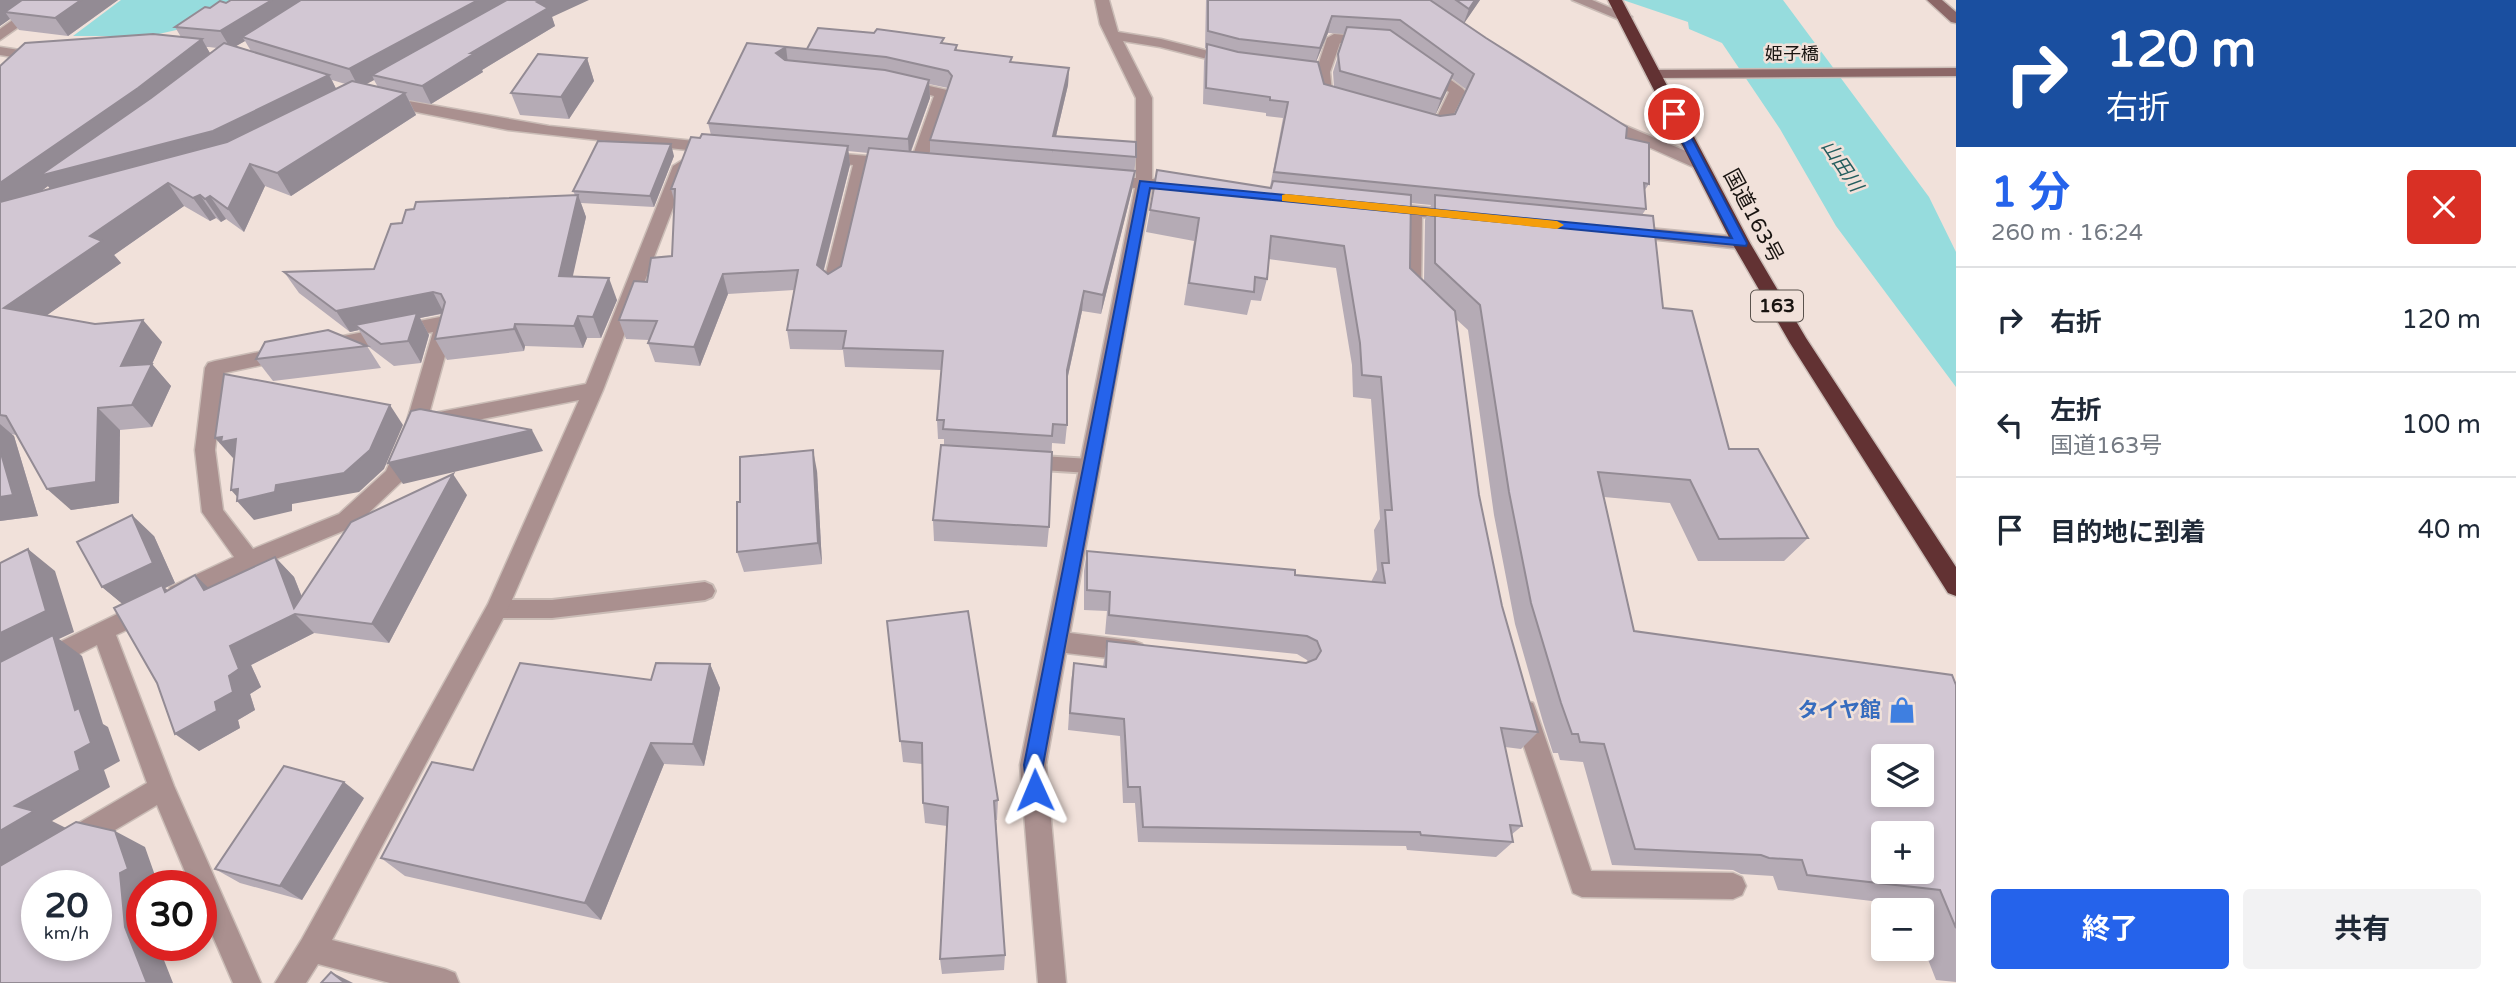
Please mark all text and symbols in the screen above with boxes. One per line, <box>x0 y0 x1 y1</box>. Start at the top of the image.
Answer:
text: 120 m <box>2106 21 2256 80</box>
icon: right <box>1991 28 2082 119</box>
street label: 姫子橋 <box>1765 43 1819 65</box>
pin <box>1644 84 1704 144</box>
text: 右折 <box>2106 89 2170 127</box>
icon: arrive <box>1655 95 1693 133</box>
water label: 山田川 <box>1817 136 1868 197</box>
street label: 国道163号 <box>1718 165 1788 267</box>
text: 1 分 <box>1991 167 2070 218</box>
button: close <box>2407 170 2481 244</box>
text: 260 m · 16:24 <box>1991 219 2143 247</box>
road number: 163 <box>1751 290 1803 322</box>
icon: right <box>1991 301 2029 339</box>
text: 120 m <box>2401 304 2481 335</box>
text: 右折 <box>2050 307 2102 338</box>
text: 左折 <box>2050 395 2102 426</box>
icon: left <box>1991 406 2029 444</box>
text: 100 m <box>2401 409 2481 440</box>
text: 国道163号 <box>2050 432 2162 460</box>
icon: arrive <box>1991 511 2029 549</box>
text: 40 m <box>2418 514 2481 545</box>
text: 目的地に到着 <box>2050 517 2206 548</box>
shop icon: タイヤ館 <box>1887 695 1917 725</box>
place label: タイヤ館 <box>1798 698 1881 723</box>
map controls <box>1871 744 1934 961</box>
button: layers <box>1871 744 1934 807</box>
position arrow <box>998 753 1072 827</box>
button: + <box>1871 821 1934 884</box>
speed limit sign: 30 <box>126 870 217 961</box>
text: 20 <box>45 885 88 927</box>
button: 終了 <box>1991 889 2229 969</box>
button: 共有 <box>2243 889 2481 969</box>
button: − <box>1871 898 1934 961</box>
text: km/h <box>44 922 89 944</box>

